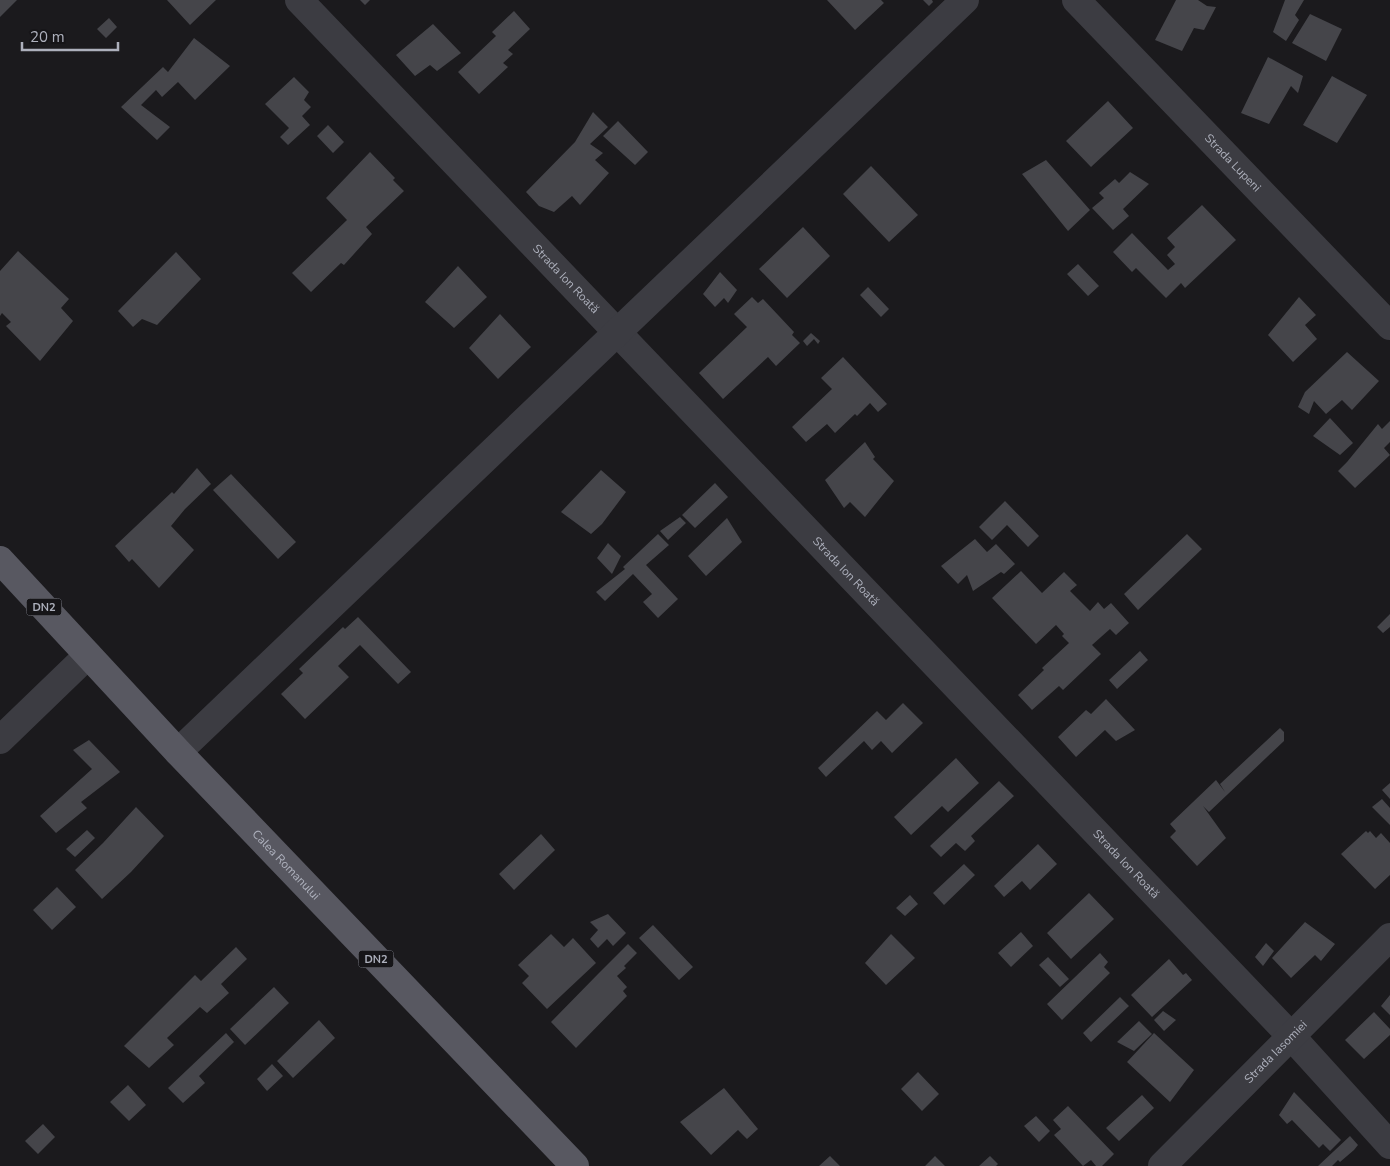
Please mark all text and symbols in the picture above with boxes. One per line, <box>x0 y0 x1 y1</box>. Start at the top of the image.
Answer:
scale bar <box>22 20 119 52</box>
text: 20 m <box>30 27 65 47</box>
street label: Strada Lupeni <box>1201 130 1264 195</box>
street label: Strada Ion Roată <box>529 241 603 317</box>
street label: Strada Ion Roată <box>809 533 883 609</box>
road number: DN2 <box>27 598 62 616</box>
street label: Calea Romanului <box>249 826 324 903</box>
street label: Strada Ion Roată <box>1089 826 1163 902</box>
road number: DN2 <box>358 951 394 968</box>
street label: Strada Iasomiei <box>1241 1017 1310 1087</box>

